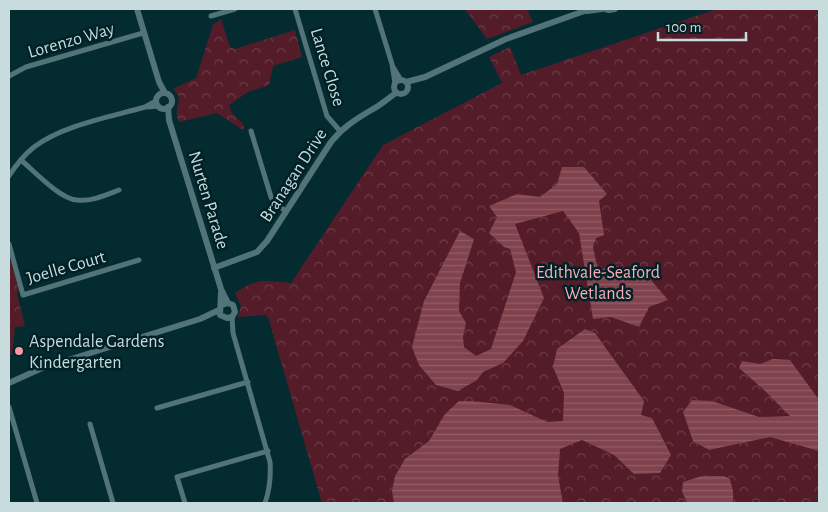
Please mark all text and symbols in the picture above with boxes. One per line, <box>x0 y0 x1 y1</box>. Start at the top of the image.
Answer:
scale bar <box>658 10 746 42</box>
street label: Lorenzo Way <box>26 20 117 62</box>
text: 100 m <box>666 20 701 35</box>
street label: Lance Close <box>307 26 347 109</box>
street label: Branagan Drive <box>257 126 331 225</box>
street label: Nurten Parade <box>185 149 231 251</box>
street label: Joelle Court <box>25 248 108 288</box>
park label: Edithvale-Seaford Wetlands <box>536 264 660 303</box>
place label: Aspendale Gardens Kindergarten <box>29 333 164 372</box>
marker: Aspendale Gardens Kindergarten <box>13 345 25 357</box>

